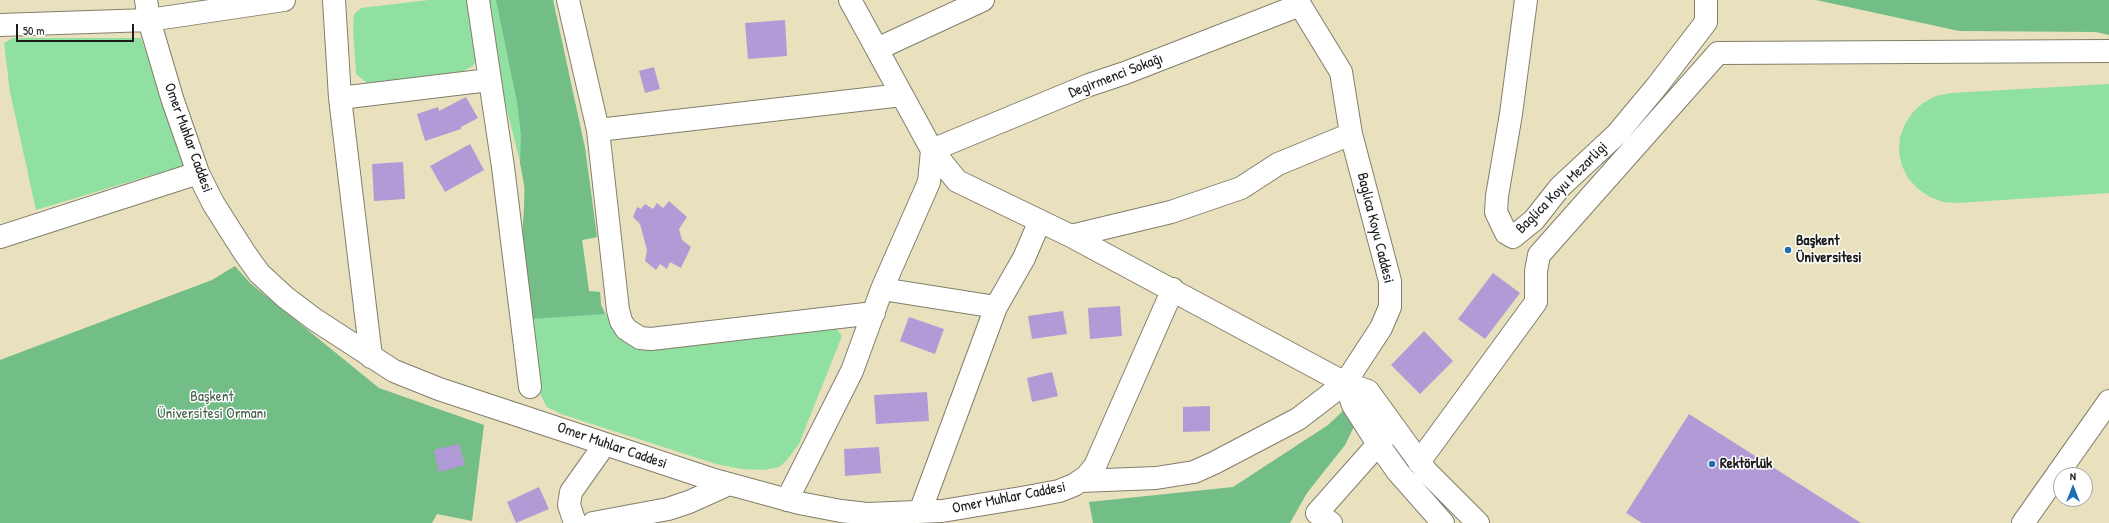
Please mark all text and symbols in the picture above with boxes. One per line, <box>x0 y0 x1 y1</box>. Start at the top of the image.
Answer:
scale bar <box>18 16 136 42</box>
text: 50 m <box>23 22 44 39</box>
street label: Degirmenci Sokağı <box>1066 50 1166 102</box>
street label: Omer Muhlar Caddesi <box>160 81 216 195</box>
street label: Baglica Koyu Mezarligi <box>1512 138 1612 238</box>
street label: Baglica Koyu Caddesi <box>1353 171 1397 285</box>
place label: Başkent Üniversitesi <box>1796 232 1862 267</box>
marker: Başkent Üniversitesi <box>1783 245 1793 255</box>
park label: Başkent Üniversitesi Ormanı <box>157 388 267 423</box>
street label: Omer Muhlar Caddesi <box>555 419 669 473</box>
place label: Rektörlük <box>1720 455 1772 473</box>
marker: Rektörlük <box>1707 459 1717 469</box>
north arrow <box>2053 467 2093 507</box>
text: N <box>2070 469 2076 483</box>
street label: Omer Muhlar Caddesi <box>951 478 1067 518</box>

